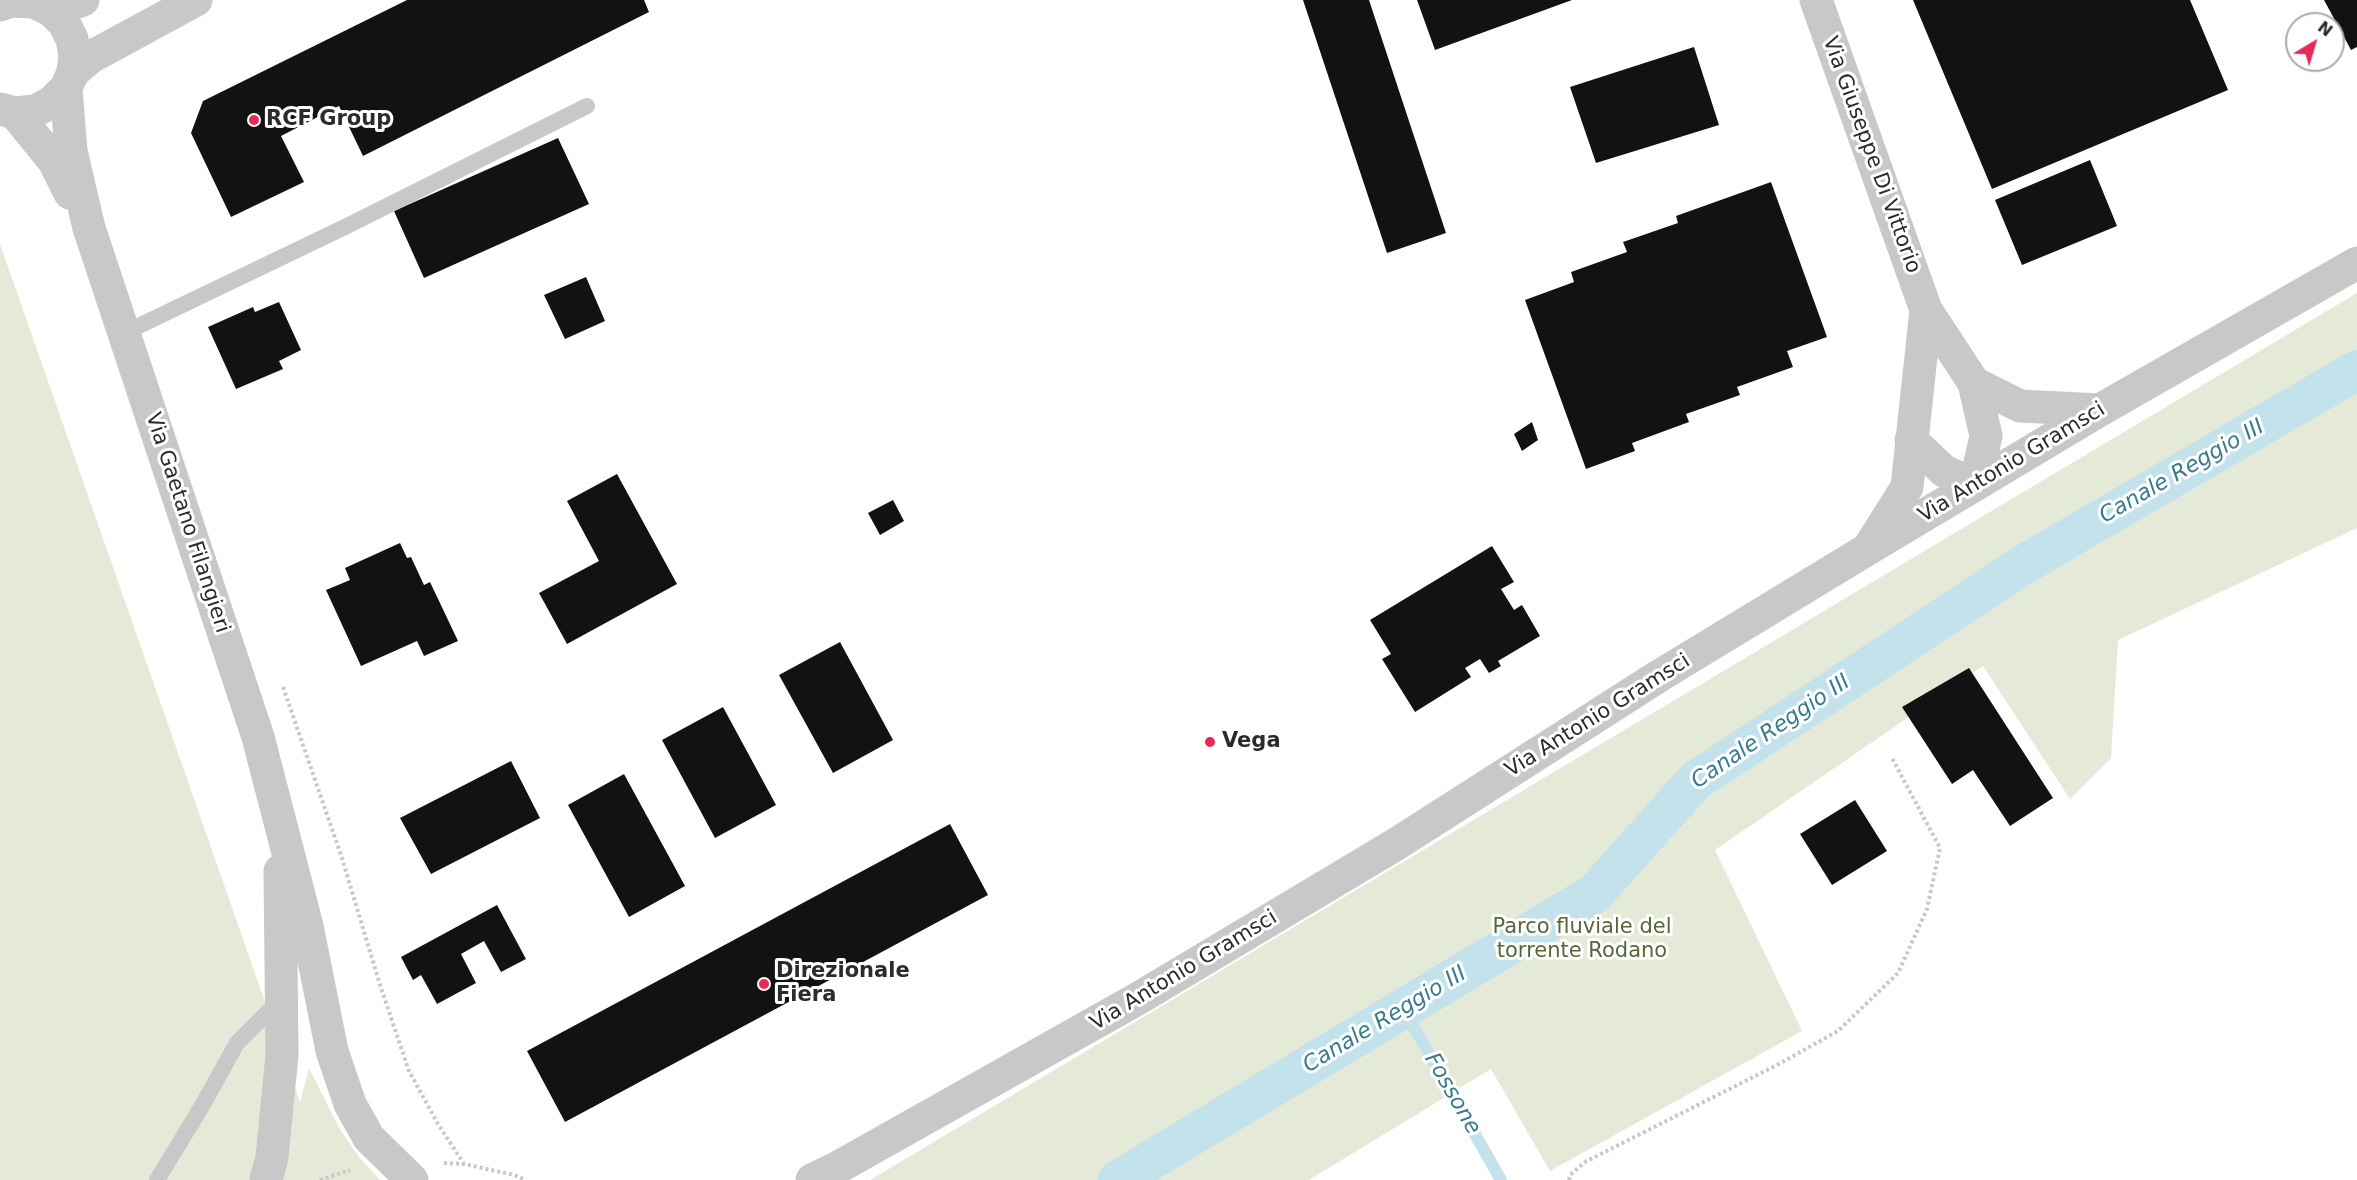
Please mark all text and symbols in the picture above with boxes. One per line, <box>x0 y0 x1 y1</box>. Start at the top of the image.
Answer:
north arrow <box>2285 12 2345 72</box>
text: N <box>2314 17 2336 41</box>
street label: Via Giuseppe Di Vittorio <box>1816 33 1926 277</box>
place label: RCF Group <box>266 107 391 133</box>
marker: RCF Group <box>247 113 261 127</box>
street label: Via Antonio Gramsci <box>1914 397 2110 529</box>
street label: Via Gaetano Filangieri <box>139 410 235 636</box>
water label: Canale Reggio III <box>2095 414 2269 530</box>
street label: Via Antonio Gramsci <box>1501 649 1695 783</box>
water label: Canale Reggio III <box>1687 669 1855 795</box>
place label: Vega <box>1222 729 1281 755</box>
marker: Vega <box>1203 735 1217 749</box>
street label: Via Antonio Gramsci <box>1086 905 1282 1037</box>
park label: Parco fluviale del torrente Rodano <box>1492 915 1672 965</box>
place label: Direzionale Fiera <box>776 959 910 1009</box>
water label: Canale Reggio III <box>1299 961 1471 1079</box>
marker: Direzionale Fiera <box>757 977 771 991</box>
water label: Fossone <box>1418 1048 1486 1140</box>

